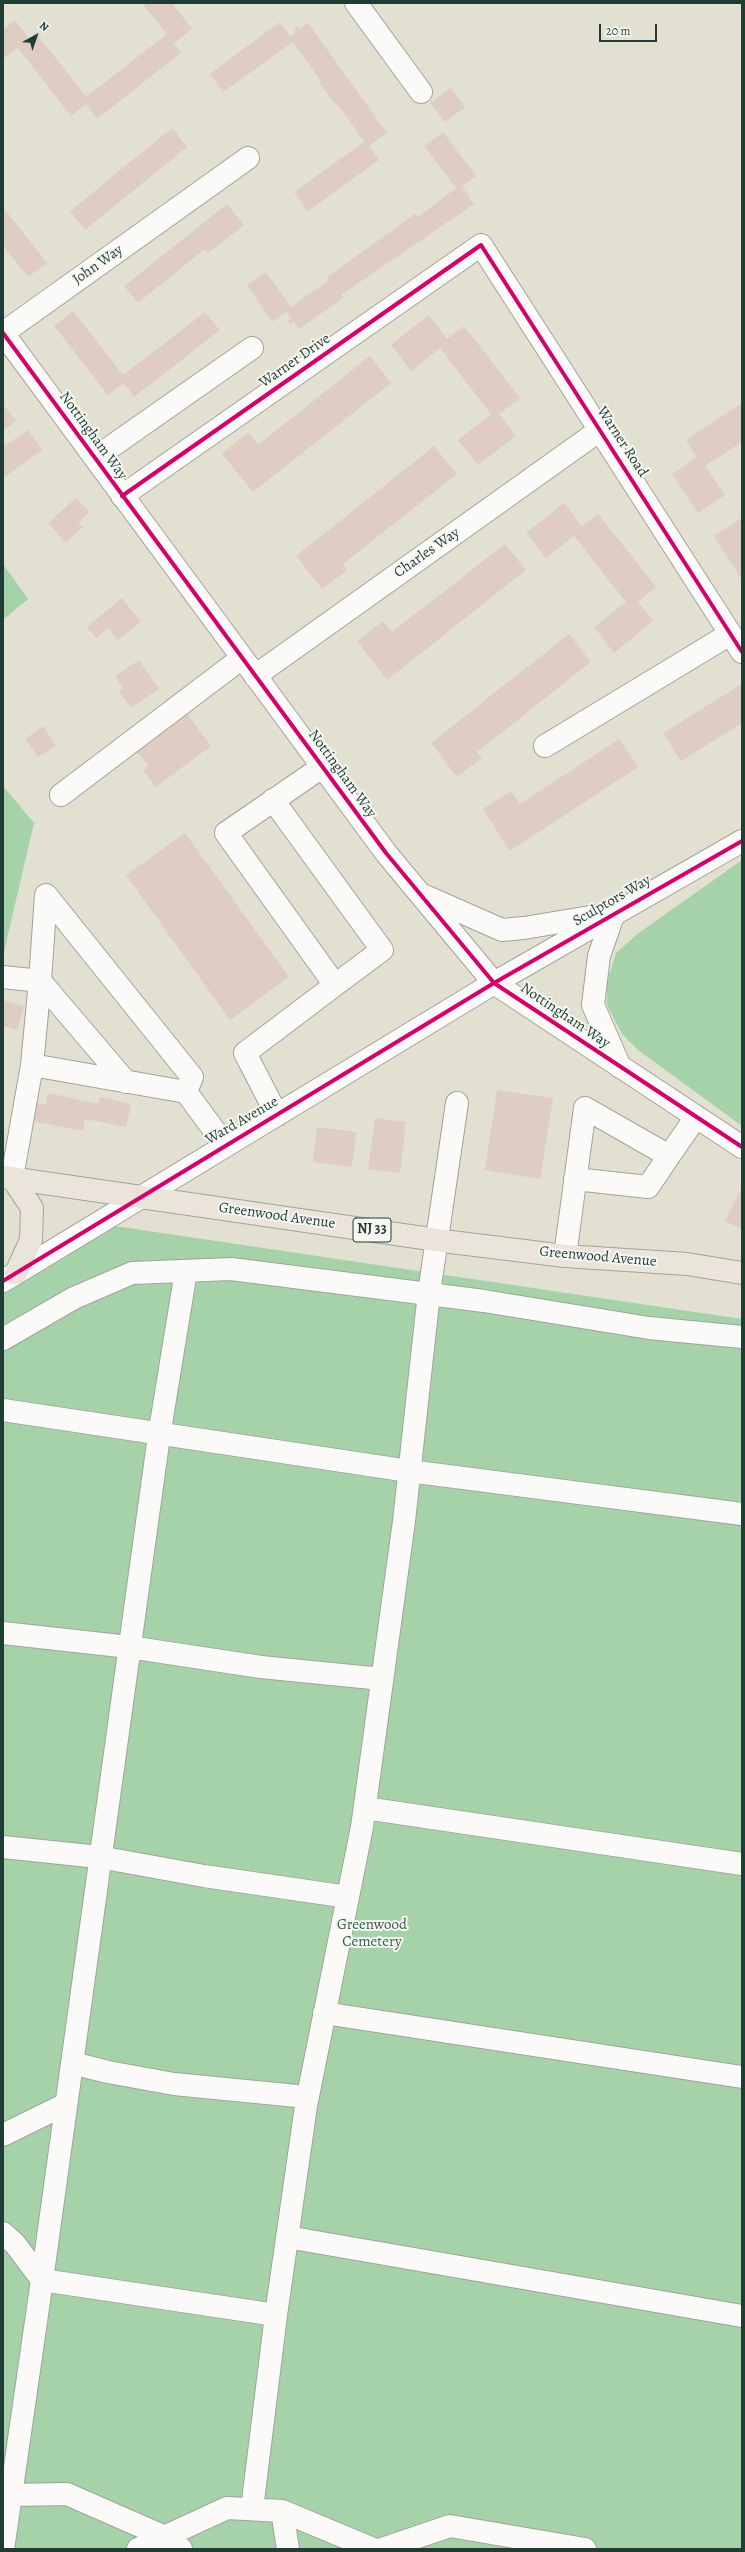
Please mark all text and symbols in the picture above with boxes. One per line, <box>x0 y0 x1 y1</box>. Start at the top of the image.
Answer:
north arrow <box>16 16 56 56</box>
scale bar <box>601 16 659 42</box>
text: N <box>36 18 52 35</box>
text: 20 m <box>606 23 630 39</box>
street label: John Way <box>69 241 127 289</box>
street label: Warner Drive <box>256 330 334 392</box>
street label: Nottingham Way <box>55 388 131 484</box>
street label: Warner Road <box>593 403 651 481</box>
street label: Charles Way <box>391 524 463 582</box>
street label: Nottingham Way <box>304 726 380 822</box>
street label: Sculptors Way <box>570 871 654 931</box>
street label: Nottingham Way <box>517 979 613 1053</box>
street label: Ward Avenue <box>202 1093 282 1149</box>
street label: Greenwood Avenue <box>217 1199 337 1233</box>
road number: NJ 33 <box>353 1218 391 1242</box>
street label: Greenwood Avenue <box>539 1243 657 1271</box>
park label: Greenwood Cemetery <box>337 1916 407 1951</box>

